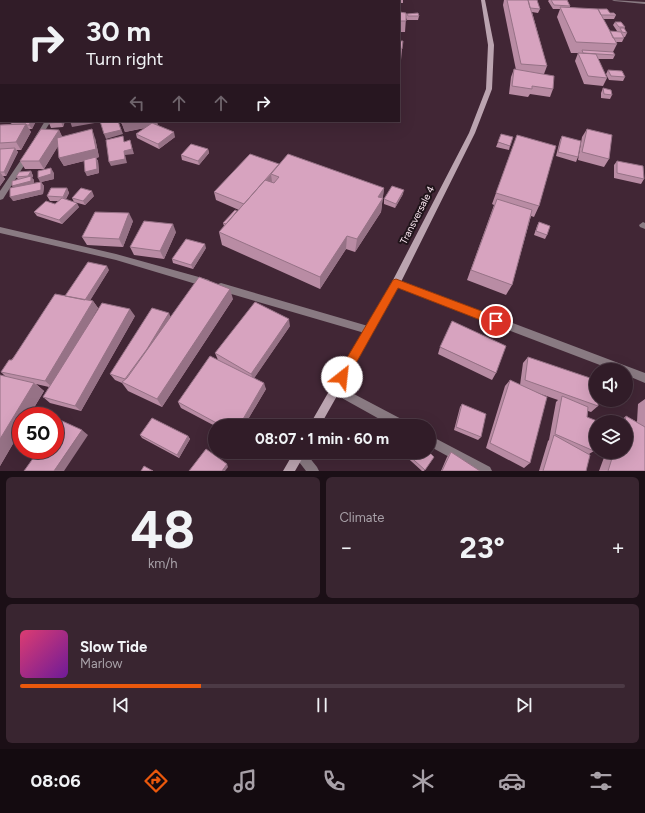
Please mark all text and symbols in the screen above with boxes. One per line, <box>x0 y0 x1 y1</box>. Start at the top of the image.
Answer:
text: 30 m <box>86 14 151 48</box>
icon: right <box>20 16 72 68</box>
text: Turn right <box>86 48 163 70</box>
icon: left <box>126 92 148 114</box>
icon: ahead <box>168 92 190 114</box>
icon: ahead <box>210 92 232 114</box>
icon: right <box>252 92 274 114</box>
street label: Transversale 4 <box>397 184 437 246</box>
pin <box>479 304 513 338</box>
icon: arrive <box>485 310 507 332</box>
position arrow <box>321 356 363 398</box>
map controls <box>589 363 633 459</box>
button: sound <box>589 363 633 407</box>
speed limit sign: 50 <box>12 407 64 459</box>
button: layers <box>589 415 633 459</box>
text: 08:07 · 1 min · 60 m <box>255 430 389 448</box>
text: 48 <box>130 499 195 561</box>
text: Climate <box>340 510 384 525</box>
text: 23° <box>460 529 505 566</box>
text: − <box>340 534 353 561</box>
text: + <box>611 534 625 561</box>
text: km/h <box>148 556 178 571</box>
text: Slow Tide <box>80 638 147 656</box>
text: Marlow <box>80 656 122 671</box>
icon: previous <box>110 694 132 716</box>
icon: pause <box>311 694 333 716</box>
icon: next <box>513 694 535 716</box>
icon: directions <box>142 767 170 795</box>
icon: music <box>231 767 259 795</box>
icon: phone <box>320 767 348 795</box>
icon: climate <box>409 767 437 795</box>
icon: car <box>498 767 526 795</box>
icon: filters <box>587 767 615 795</box>
text: 08:06 <box>30 770 81 792</box>

